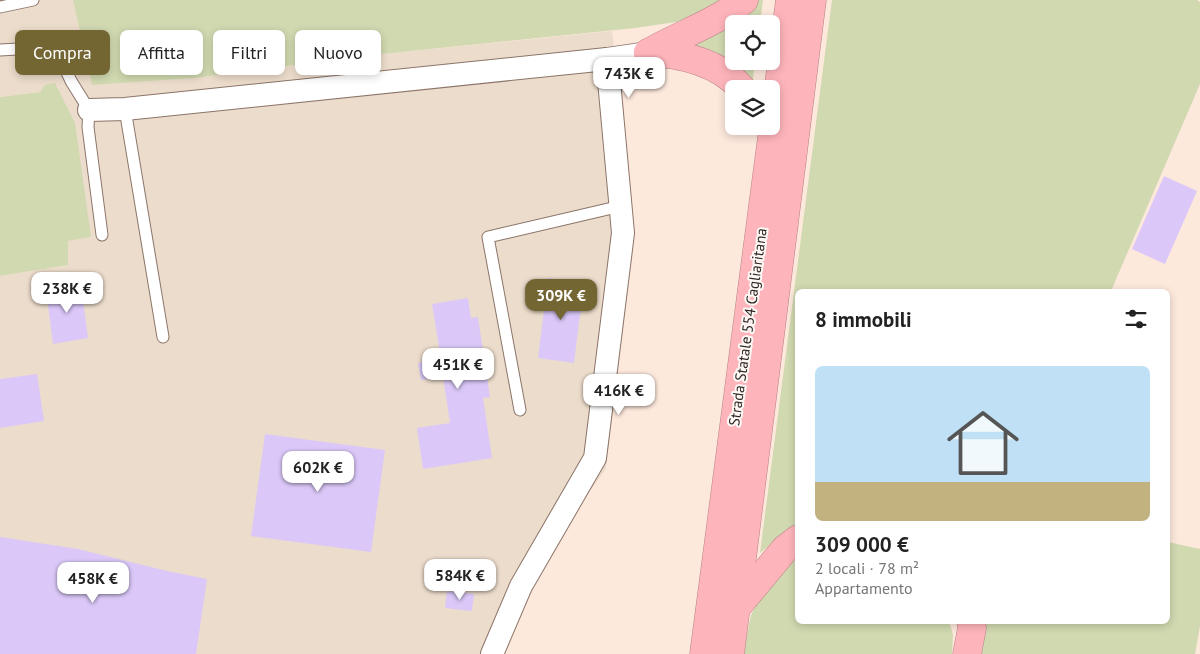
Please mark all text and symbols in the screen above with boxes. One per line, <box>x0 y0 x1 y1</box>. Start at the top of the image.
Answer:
map controls <box>725 15 780 135</box>
button: locate <box>725 15 780 70</box>
chip: Compra <box>15 30 110 75</box>
chip: Affitta <box>120 30 203 75</box>
chip: Filtri <box>213 30 285 75</box>
chip: Nuovo <box>295 30 381 75</box>
pin: 743K € <box>588 56 670 99</box>
text: 743K € <box>604 63 654 83</box>
button: layers <box>725 80 780 135</box>
street label: Strada Statale 554 Cagliaritana <box>724 227 771 427</box>
pin: 238K € <box>26 272 108 314</box>
text: 238K € <box>42 278 92 298</box>
pin: 309K € <box>520 278 602 321</box>
text: 309K € <box>536 285 586 305</box>
icon: filters <box>1122 305 1150 333</box>
text: 8 immobili <box>815 306 912 333</box>
pin: 451K € <box>417 348 499 390</box>
text: 451K € <box>433 354 483 374</box>
pin: 416K € <box>578 374 660 416</box>
text: 416K € <box>594 380 644 400</box>
icon: home <box>938 398 1028 488</box>
pin: 602K € <box>277 450 359 493</box>
text: 602K € <box>293 457 343 477</box>
text: 309 000 € <box>815 531 909 558</box>
pin: 584K € <box>419 558 501 601</box>
text: 2 locali · 78 m² <box>815 558 919 578</box>
pin: 458K € <box>52 562 134 604</box>
text: 584K € <box>435 565 485 585</box>
text: 458K € <box>68 568 118 588</box>
text: Appartamento <box>815 578 913 598</box>

